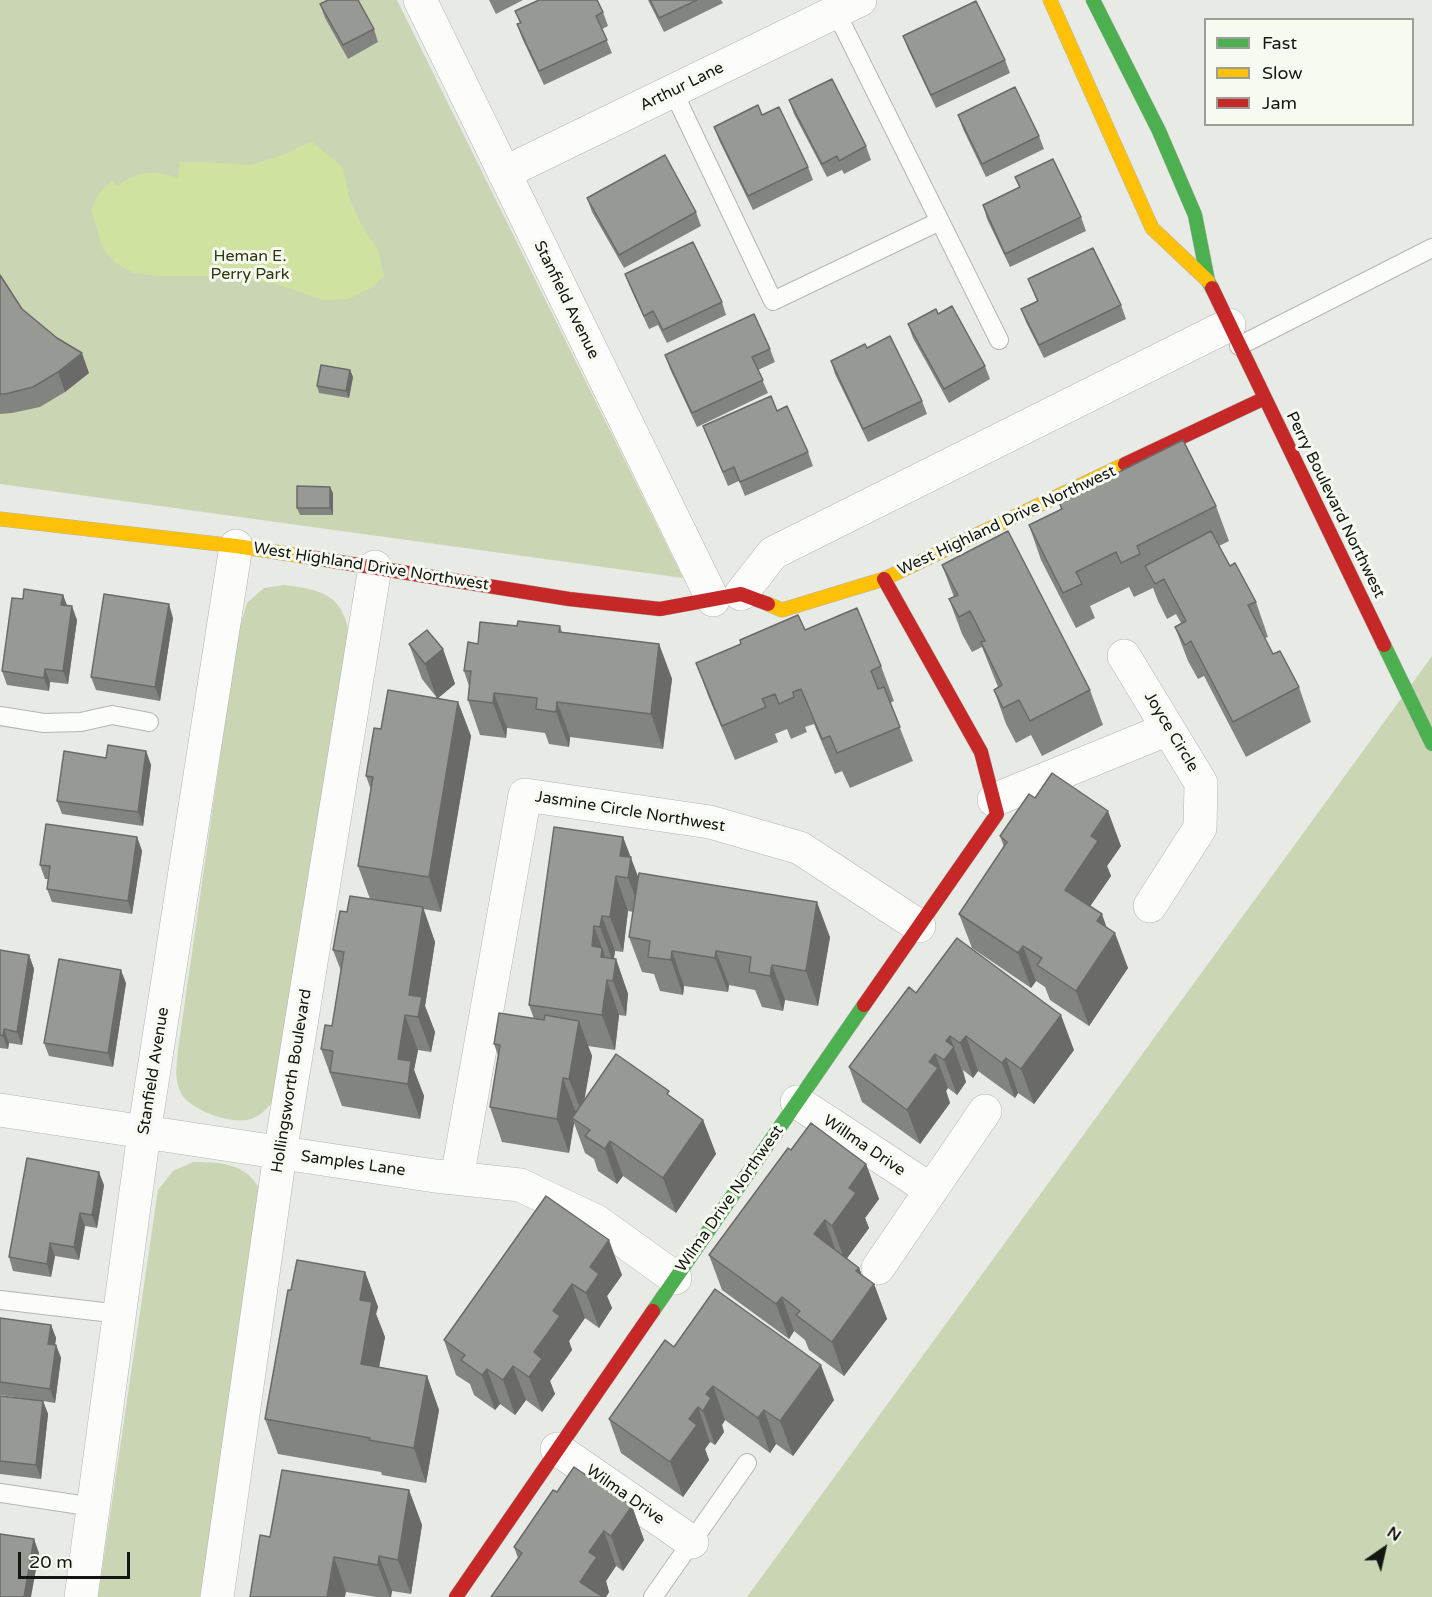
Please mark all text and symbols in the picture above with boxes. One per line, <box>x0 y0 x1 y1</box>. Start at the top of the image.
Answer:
legend <box>1204 18 1414 126</box>
text: Fast <box>1262 32 1297 54</box>
street label: Arthur Lane <box>637 58 727 116</box>
text: Slow <box>1262 62 1303 84</box>
text: Jam <box>1262 92 1297 114</box>
street label: Stanfield Avenue <box>529 238 603 362</box>
park label: Heman E. Perry Park <box>211 247 289 285</box>
street label: Perry Boulevard Northwest <box>1281 409 1389 601</box>
street label: West Highland Drive Northwest <box>895 462 1119 580</box>
street label: West Highland Drive Northwest <box>252 539 490 595</box>
street label: Joyce Circle <box>1140 689 1202 775</box>
street label: Jasmine Circle Northwest <box>534 787 726 837</box>
street label: Hollingsworth Boulevard <box>268 988 316 1174</box>
street label: Stanfield Avenue <box>134 1006 174 1136</box>
street label: Willma Drive <box>819 1111 909 1181</box>
street label: Wilma Drive Northwest <box>672 1122 788 1276</box>
street label: Samples Lane <box>299 1147 407 1181</box>
street label: Wilma Drive <box>582 1461 668 1529</box>
north arrow <box>1354 1519 1414 1579</box>
text: N <box>1383 1522 1405 1546</box>
scale bar <box>21 1540 134 1578</box>
text: 20 m <box>29 1551 73 1573</box>

